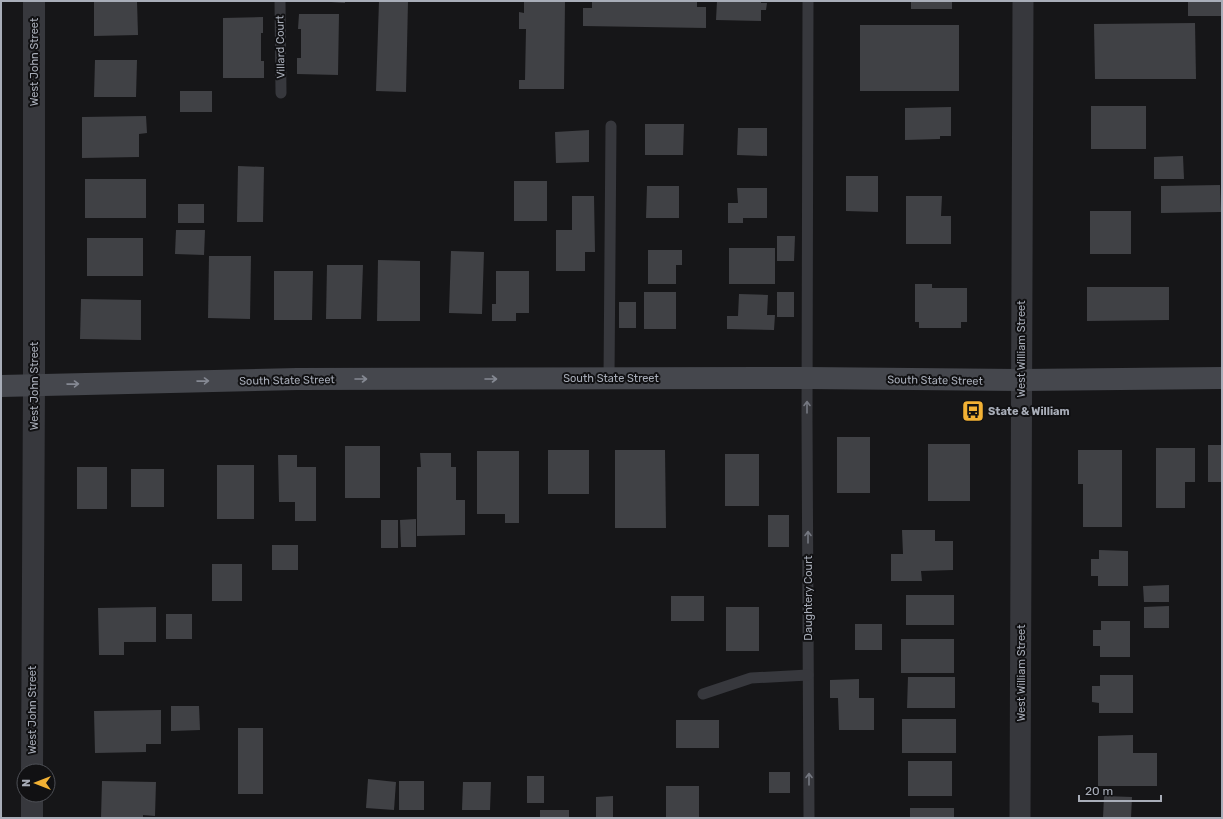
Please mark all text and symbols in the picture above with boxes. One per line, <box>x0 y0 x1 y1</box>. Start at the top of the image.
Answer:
street label: Villard Court <box>273 15 288 79</box>
street label: West John Street <box>28 17 41 106</box>
street label: West William Street <box>1015 300 1028 398</box>
street label: West John Street <box>28 341 41 430</box>
street label: South State Street <box>563 372 659 385</box>
street label: South State Street <box>239 373 336 388</box>
street label: South State Street <box>887 373 984 388</box>
one-way arrow <box>354 375 367 383</box>
one-way arrow <box>484 375 497 383</box>
one-way arrow <box>196 377 209 385</box>
one-way arrow <box>66 380 79 388</box>
bus stop icon: State & William <box>960 398 986 424</box>
one-way arrow <box>803 401 811 414</box>
place label: State & William <box>988 405 1070 418</box>
one-way arrow <box>804 531 812 544</box>
street label: Daughtery Court <box>802 555 815 641</box>
street label: West William Street <box>1015 624 1028 722</box>
street label: West John Street <box>26 665 39 754</box>
north arrow <box>16 763 56 803</box>
one-way arrow <box>805 773 813 786</box>
scale bar <box>1079 777 1161 803</box>
text: N <box>20 779 33 787</box>
text: 20 m <box>1085 784 1113 798</box>

